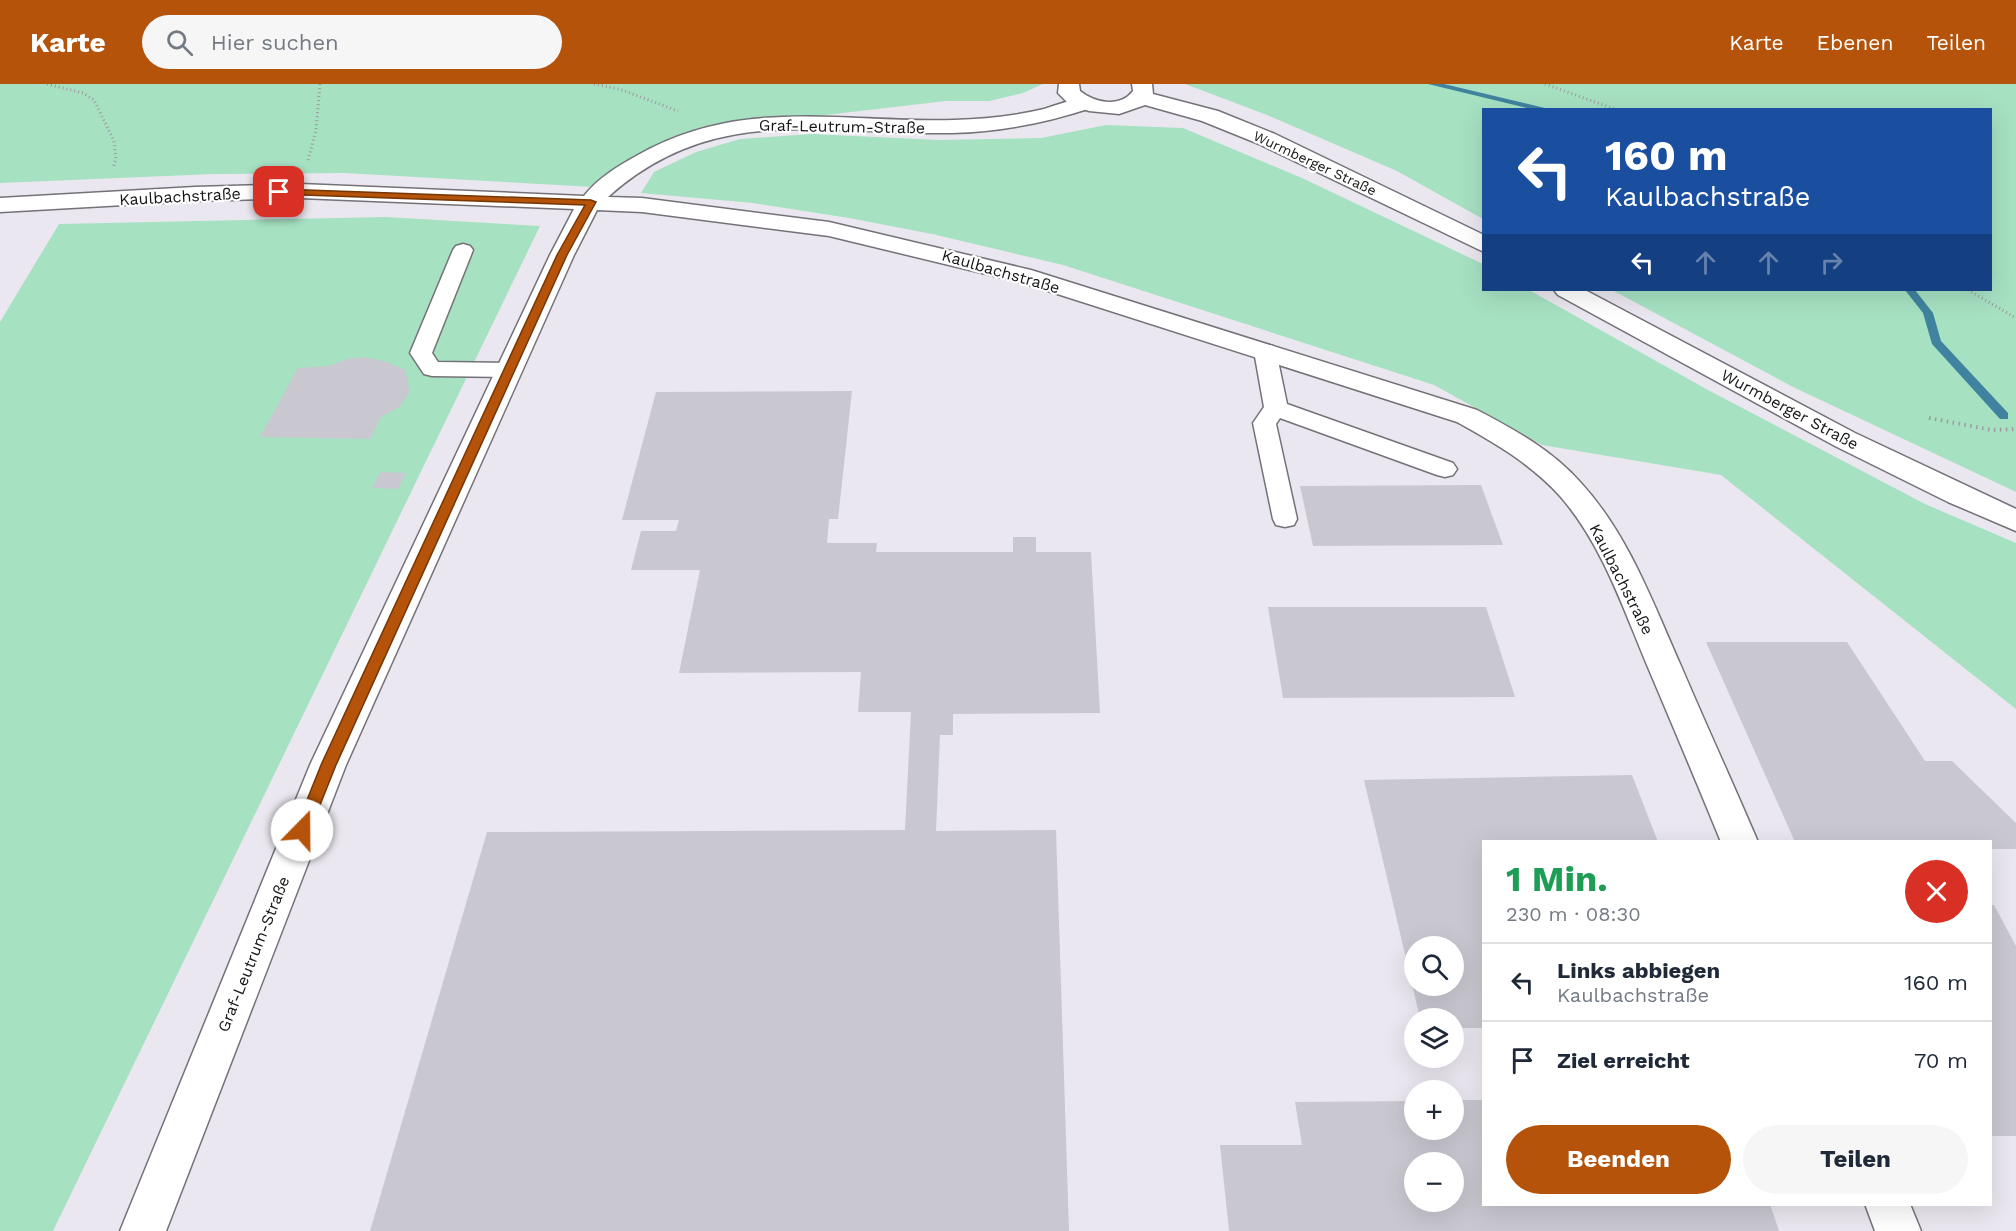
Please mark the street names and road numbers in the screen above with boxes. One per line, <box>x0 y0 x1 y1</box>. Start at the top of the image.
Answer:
street label: Graf-Leutrum-Straße <box>759 116 925 137</box>
street label: Wurmberger Straße <box>1251 127 1379 199</box>
street label: Kaulbachstraße <box>119 184 241 209</box>
street label: Kaulbachstraße <box>940 246 1062 297</box>
street label: Wurmberger Straße <box>1718 365 1862 454</box>
street label: Kaulbachstraße <box>1585 521 1658 638</box>
street label: Graf-Leutrum-Straße <box>214 874 293 1035</box>

